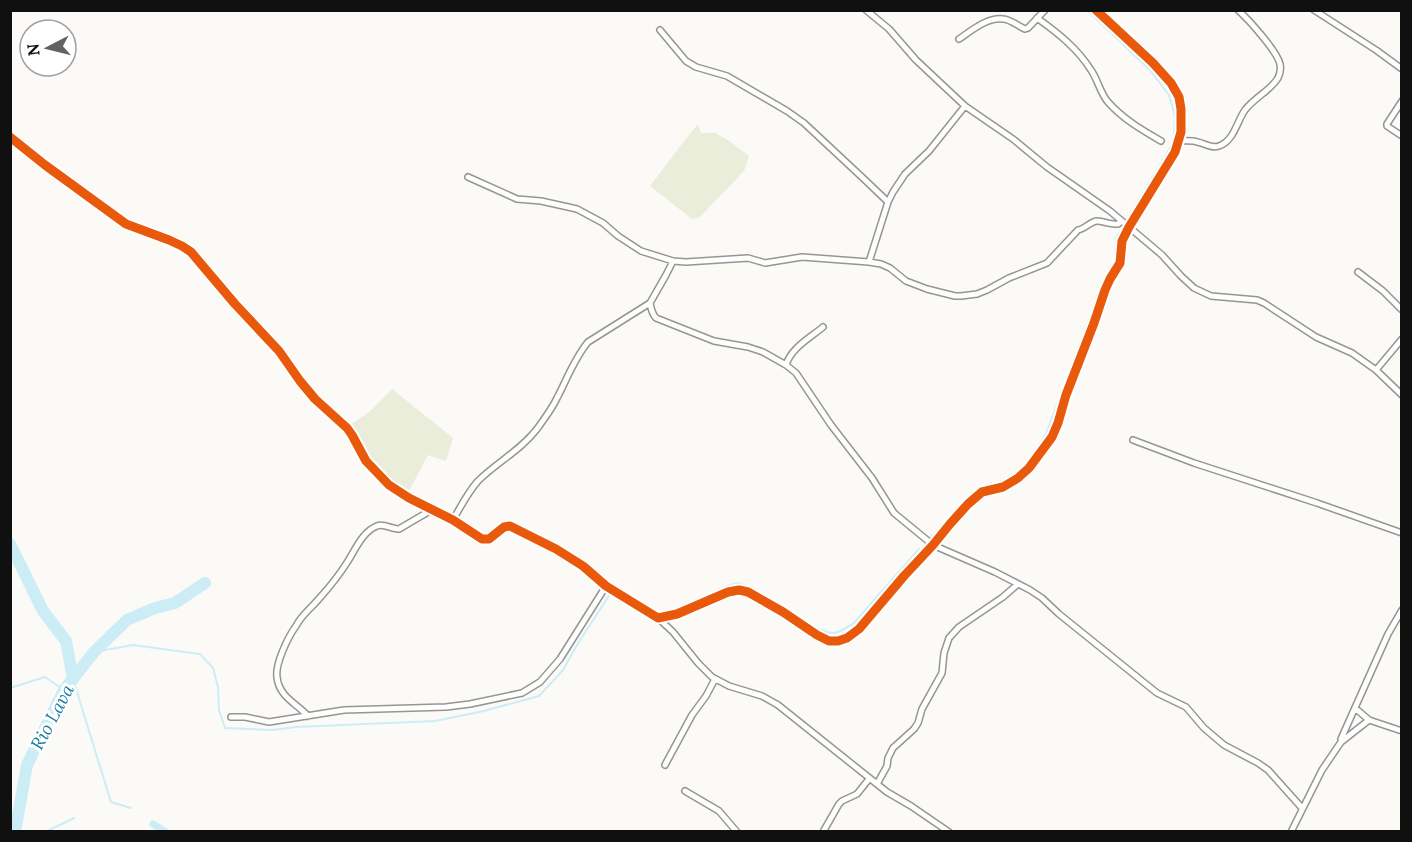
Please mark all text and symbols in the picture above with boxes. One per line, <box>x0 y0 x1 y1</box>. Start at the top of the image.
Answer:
north arrow <box>18 18 78 78</box>
text: N <box>22 42 44 57</box>
water label: Rio Lava <box>25 680 79 754</box>

